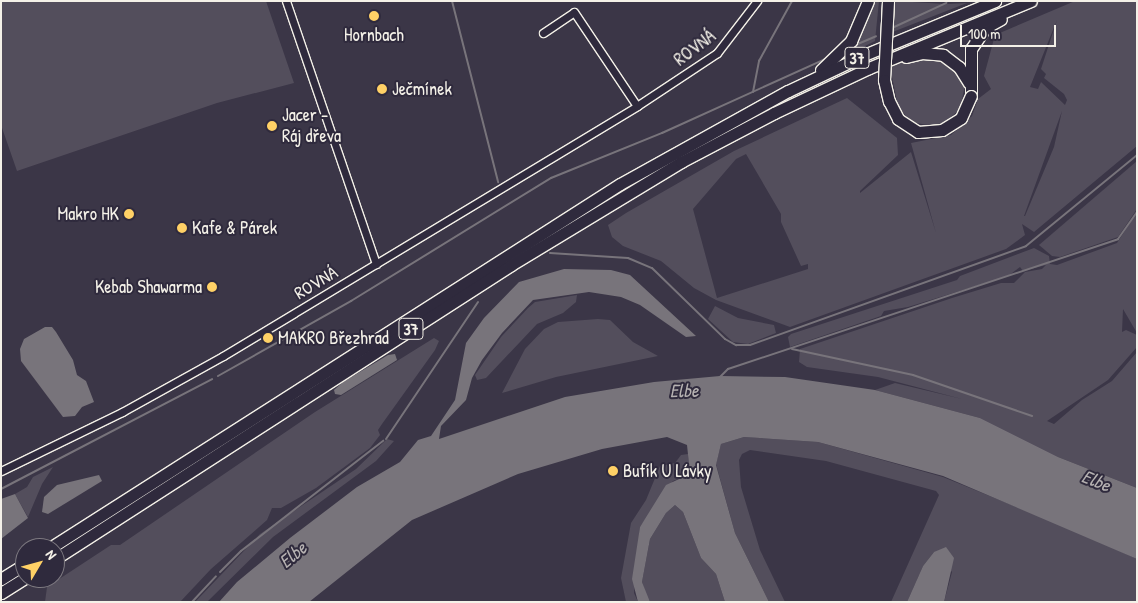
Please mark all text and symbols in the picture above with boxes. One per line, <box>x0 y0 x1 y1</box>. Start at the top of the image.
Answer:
marker: Hornbach <box>368 10 380 22</box>
scale bar <box>963 15 1059 47</box>
text: 100 m <box>968 23 1001 44</box>
place label: Hornbach <box>344 24 404 46</box>
street label: ROVNÁ <box>670 25 720 71</box>
road number: 37 <box>843 44 871 72</box>
place label: Ječmínek <box>392 78 452 100</box>
marker: Ječmínek <box>376 83 388 95</box>
place label: Jacer - Ráj dřeva <box>282 105 341 148</box>
marker: Jacer - Ráj dřeva <box>266 120 278 132</box>
place label: Makro HK <box>58 203 119 225</box>
marker: Makro HK <box>123 208 135 220</box>
place label: Kafe & Párek <box>192 217 277 239</box>
marker: Kafe & Párek <box>176 222 188 234</box>
street label: ROVNÁ <box>290 262 342 304</box>
place label: Kebab Shawarma <box>95 276 202 298</box>
marker: Kebab Shawarma <box>206 281 218 293</box>
road number: 37 <box>397 316 425 342</box>
place label: MAKRO Březhrad <box>278 327 389 349</box>
marker: MAKRO Březhrad <box>262 332 274 344</box>
water label: Elbe <box>669 379 699 403</box>
place label: Bufík U Lávky <box>623 460 712 482</box>
marker: Bufík U Lávky <box>607 465 619 477</box>
water label: Elbe <box>1078 465 1114 497</box>
water label: Elbe <box>275 537 311 573</box>
north arrow <box>15 538 65 588</box>
text: N <box>42 546 61 563</box>

